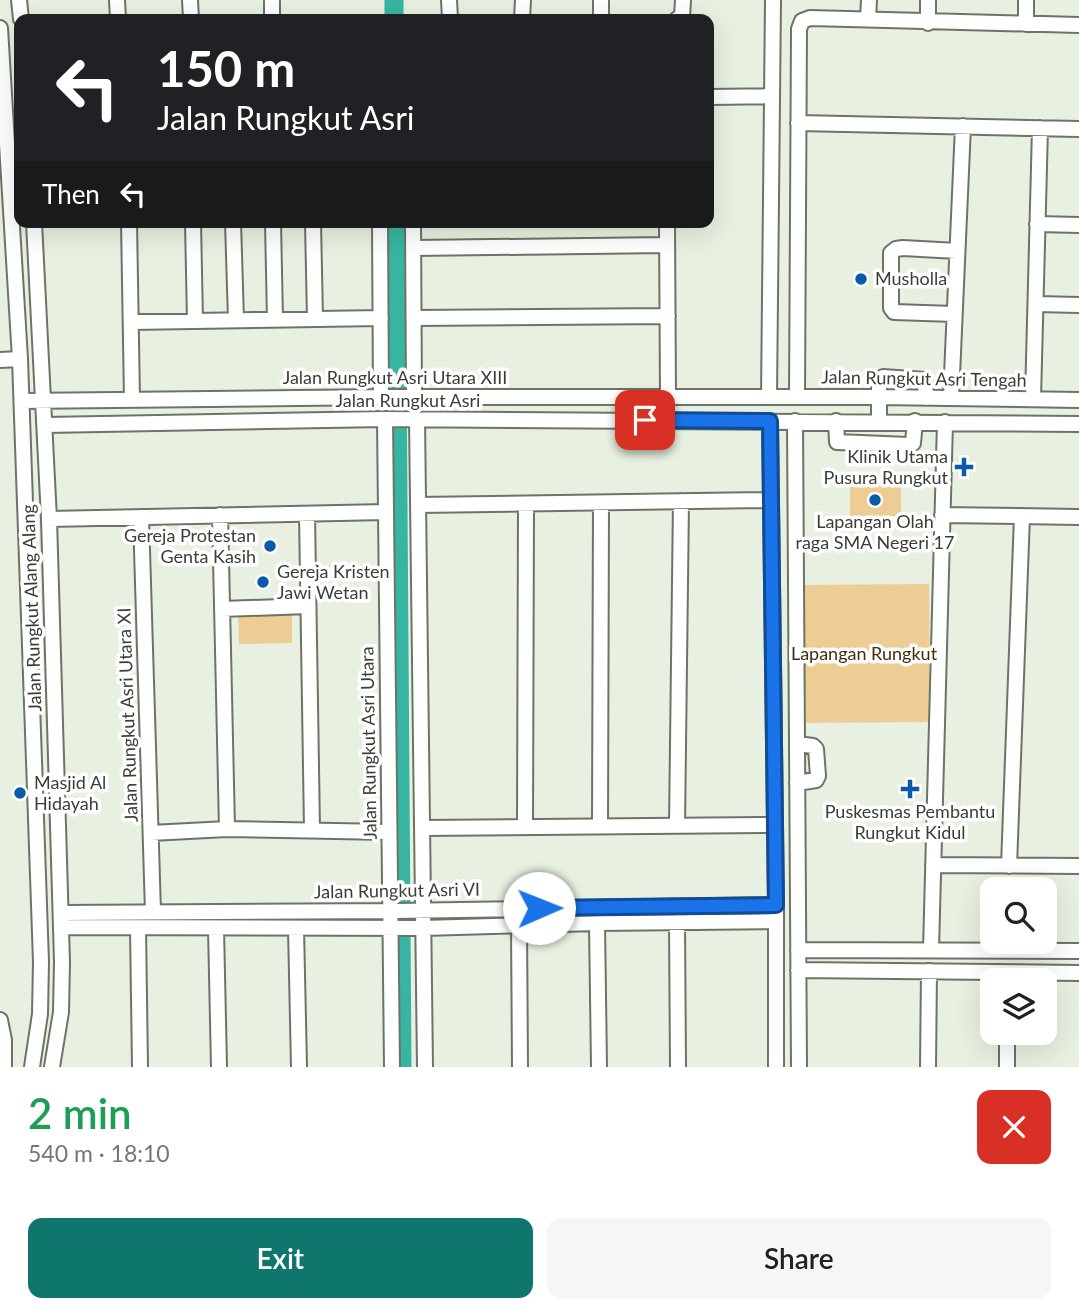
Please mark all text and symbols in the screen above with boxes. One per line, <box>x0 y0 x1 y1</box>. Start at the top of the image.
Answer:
text: 150 m <box>157 39 295 97</box>
icon: left <box>42 42 133 133</box>
text: Jalan Rungkut Asri <box>157 98 415 137</box>
icon: left <box>114 175 152 213</box>
text: Then <box>42 178 100 210</box>
place label: Musholla <box>875 267 947 289</box>
marker: Musholla <box>853 271 869 287</box>
street label: Jalan Rungkut Asri Tengah <box>821 365 1027 391</box>
street label: Jalan Rungkut Asri Utara XIII <box>283 366 507 388</box>
street label: Jalan Rungkut Asri <box>336 389 480 411</box>
pin <box>615 390 675 450</box>
icon: arrive <box>626 401 664 439</box>
place label: Klinik Utama Pusura Rungkut <box>823 445 949 488</box>
marker: Klinik Utama Pusura Rungkut <box>954 457 974 477</box>
marker: Lapangan Olah raga SMA Negeri 17 <box>867 492 883 508</box>
street label: Jalan Rungkut Alang Alang <box>16 504 46 712</box>
place label: Lapangan Olah raga SMA Negeri 17 <box>796 510 955 553</box>
place label: Gereja Protestan Genta Kasih <box>124 524 256 567</box>
marker: Gereja Protestan Genta Kasih <box>262 538 278 554</box>
place label: Gereja Kristen Jawi Wetan <box>277 560 390 603</box>
marker: Gereja Kristen Jawi Wetan <box>255 574 271 590</box>
street label: Jalan Rungkut Asri Utara XI <box>112 607 142 823</box>
park label: Lapangan Rungkut <box>791 642 938 664</box>
street label: Jalan Rungkut Asri Utara <box>355 646 381 840</box>
place label: Masjid Al Hidayah <box>34 771 106 814</box>
marker: Puskesmas Pembantu Rungkut Kidul <box>900 779 920 799</box>
marker: Masjid Al Hidayah <box>12 785 28 801</box>
place label: Puskesmas Pembantu Rungkut Kidul <box>825 800 995 843</box>
position arrow <box>502 871 576 945</box>
map controls <box>980 877 1057 1045</box>
button: search <box>980 877 1057 954</box>
street label: Jalan Rungkut Asri VI <box>314 878 480 902</box>
button: layers <box>980 968 1057 1045</box>
text: 2 min <box>28 1088 132 1138</box>
button: close <box>977 1090 1051 1164</box>
text: 540 m · 18:10 <box>28 1139 170 1167</box>
button: Exit <box>28 1218 533 1298</box>
button: Share <box>547 1218 1051 1298</box>

